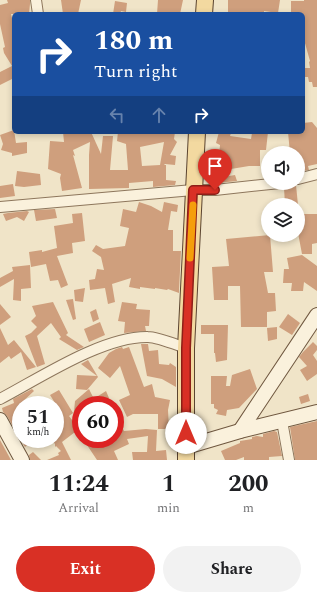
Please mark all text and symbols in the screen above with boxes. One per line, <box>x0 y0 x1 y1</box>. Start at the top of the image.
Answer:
text: 180 m <box>94 19 173 62</box>
icon: right <box>28 28 80 80</box>
text: Turn right <box>94 58 177 85</box>
icon: left <box>106 104 128 126</box>
icon: ahead <box>148 104 170 126</box>
icon: right <box>190 104 212 126</box>
map controls <box>261 146 305 242</box>
button: sound <box>261 146 305 190</box>
pin <box>198 149 232 190</box>
icon: arrive <box>204 155 226 177</box>
button: layers <box>261 198 305 242</box>
speed limit sign: 60 <box>72 396 124 448</box>
text: 51 <box>27 402 49 432</box>
position arrow <box>165 412 207 454</box>
text: km/h <box>27 424 49 440</box>
text: 11:24 <box>48 466 109 502</box>
text: 1 <box>162 466 175 502</box>
text: 200 <box>228 466 269 502</box>
text: Arrival <box>58 498 99 518</box>
text: min <box>157 498 180 518</box>
text: m <box>243 498 254 518</box>
button: Exit <box>16 546 155 592</box>
button: Share <box>163 546 301 592</box>

